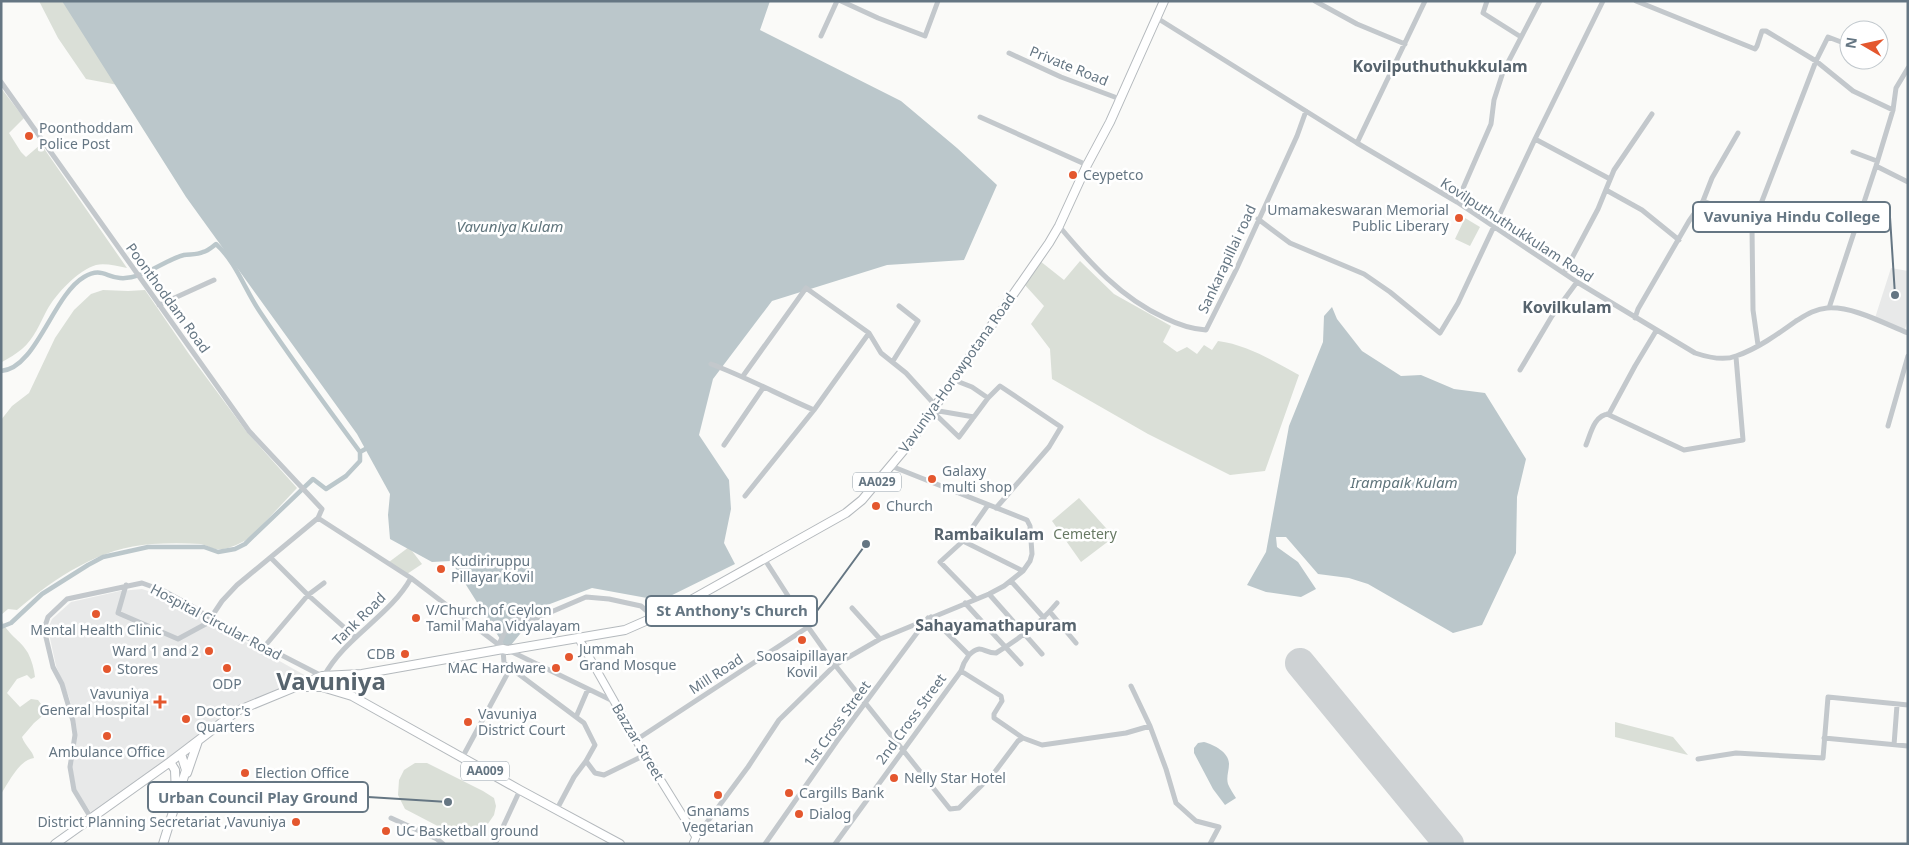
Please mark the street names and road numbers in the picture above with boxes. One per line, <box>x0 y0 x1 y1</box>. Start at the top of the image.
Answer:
street label: Private Road <box>1027 41 1111 90</box>
street label: Kovilputhuthukkulam Road <box>1437 173 1597 286</box>
street label: Sankarapillai road <box>1193 201 1260 316</box>
street label: Poonthoddam Road <box>122 239 215 357</box>
street label: Vavuniya-Horowpotana Road <box>894 289 1019 456</box>
road number: AA029 <box>853 472 901 492</box>
street label: Hospital Circular Road <box>147 579 285 664</box>
street label: Tank Road <box>328 588 389 649</box>
street label: Mill Road <box>685 649 746 698</box>
street label: 2nd Cross Street <box>871 669 950 768</box>
street label: 1st Cross Street <box>799 677 874 771</box>
street label: Bazzar Street <box>608 700 669 784</box>
road number: AA009 <box>461 761 509 780</box>

